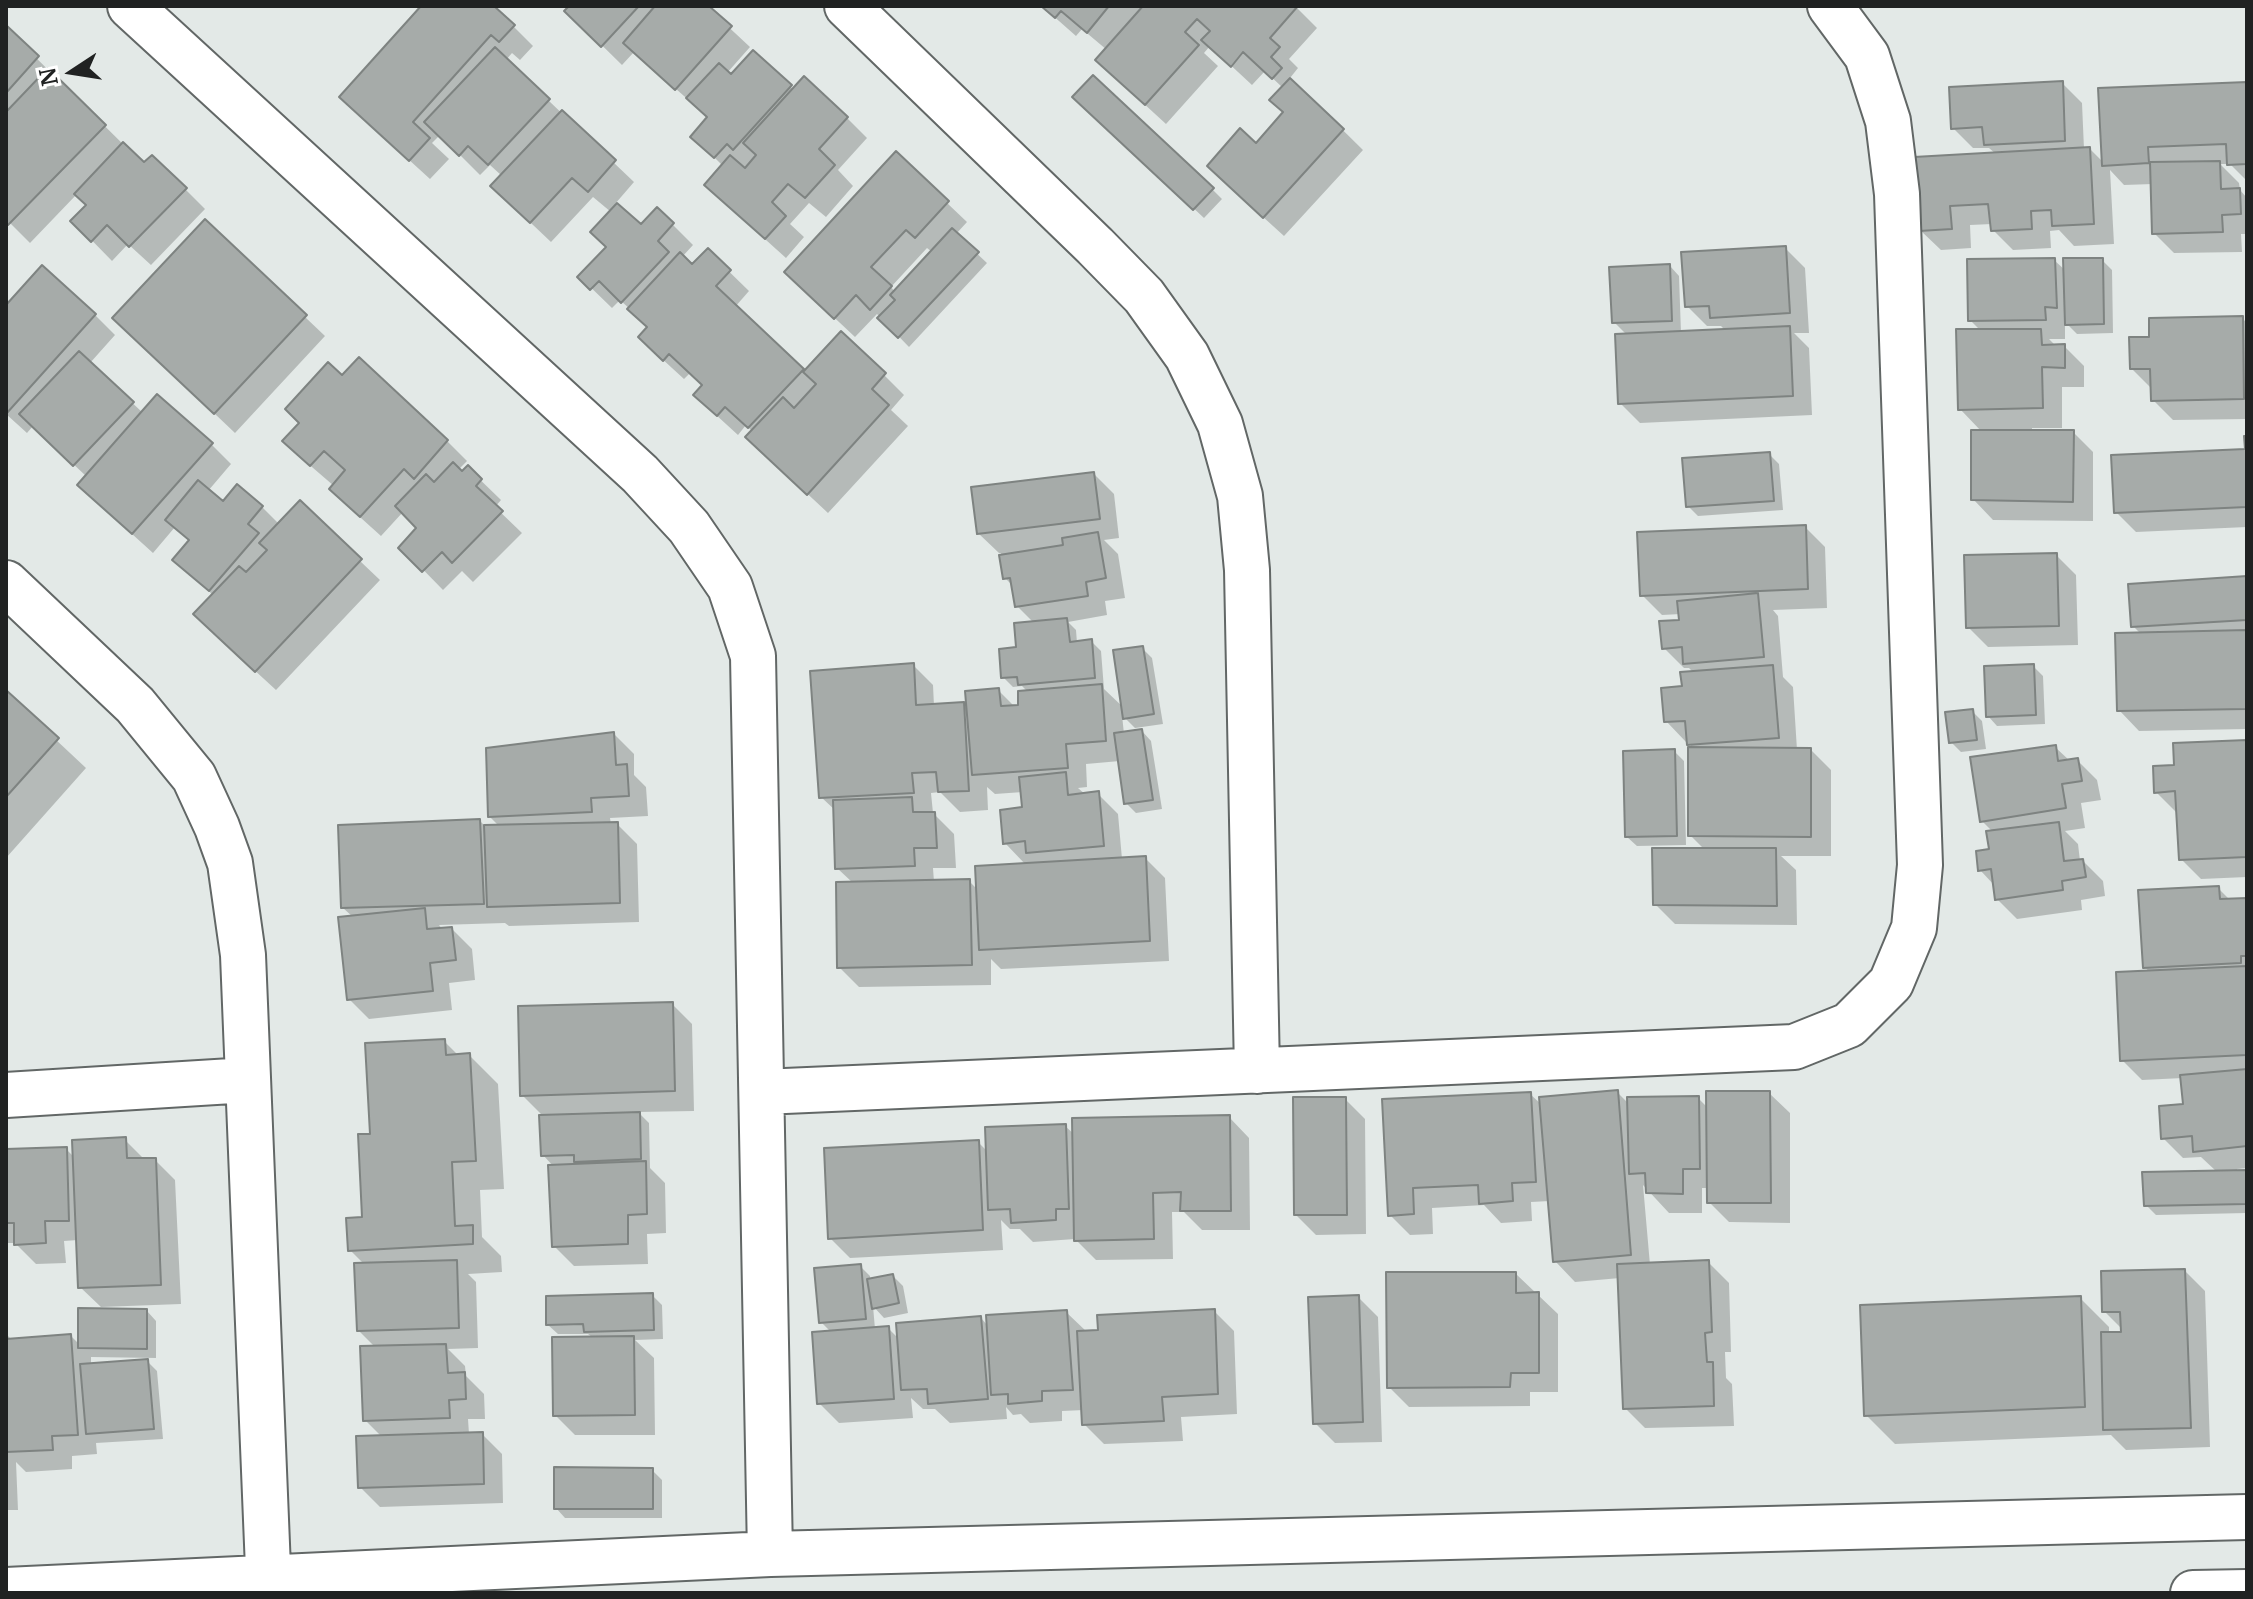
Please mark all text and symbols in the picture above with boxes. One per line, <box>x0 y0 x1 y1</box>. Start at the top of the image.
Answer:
north arrow <box>32 32 112 112</box>
text: N <box>33 66 64 88</box>

